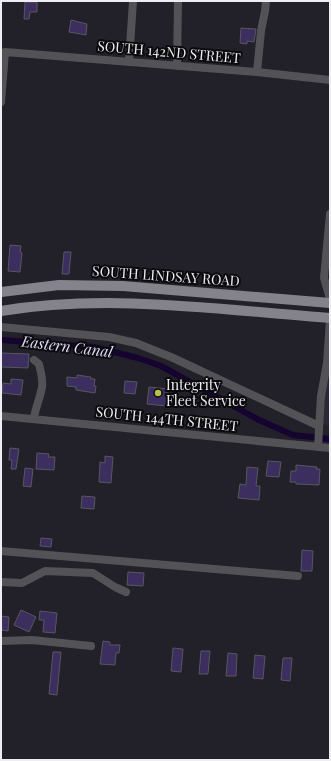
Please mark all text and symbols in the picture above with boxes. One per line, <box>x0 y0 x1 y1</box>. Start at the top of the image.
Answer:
street label: SOUTH 142ND STREET <box>97 36 242 67</box>
street label: SOUTH LINDSAY ROAD <box>92 261 241 290</box>
water label: Eastern Canal <box>19 330 115 362</box>
place label: Integrity Fleet Service <box>166 375 246 410</box>
marker: Integrity Fleet Service <box>153 388 163 398</box>
street label: SOUTH 144TH STREET <box>95 402 239 435</box>

